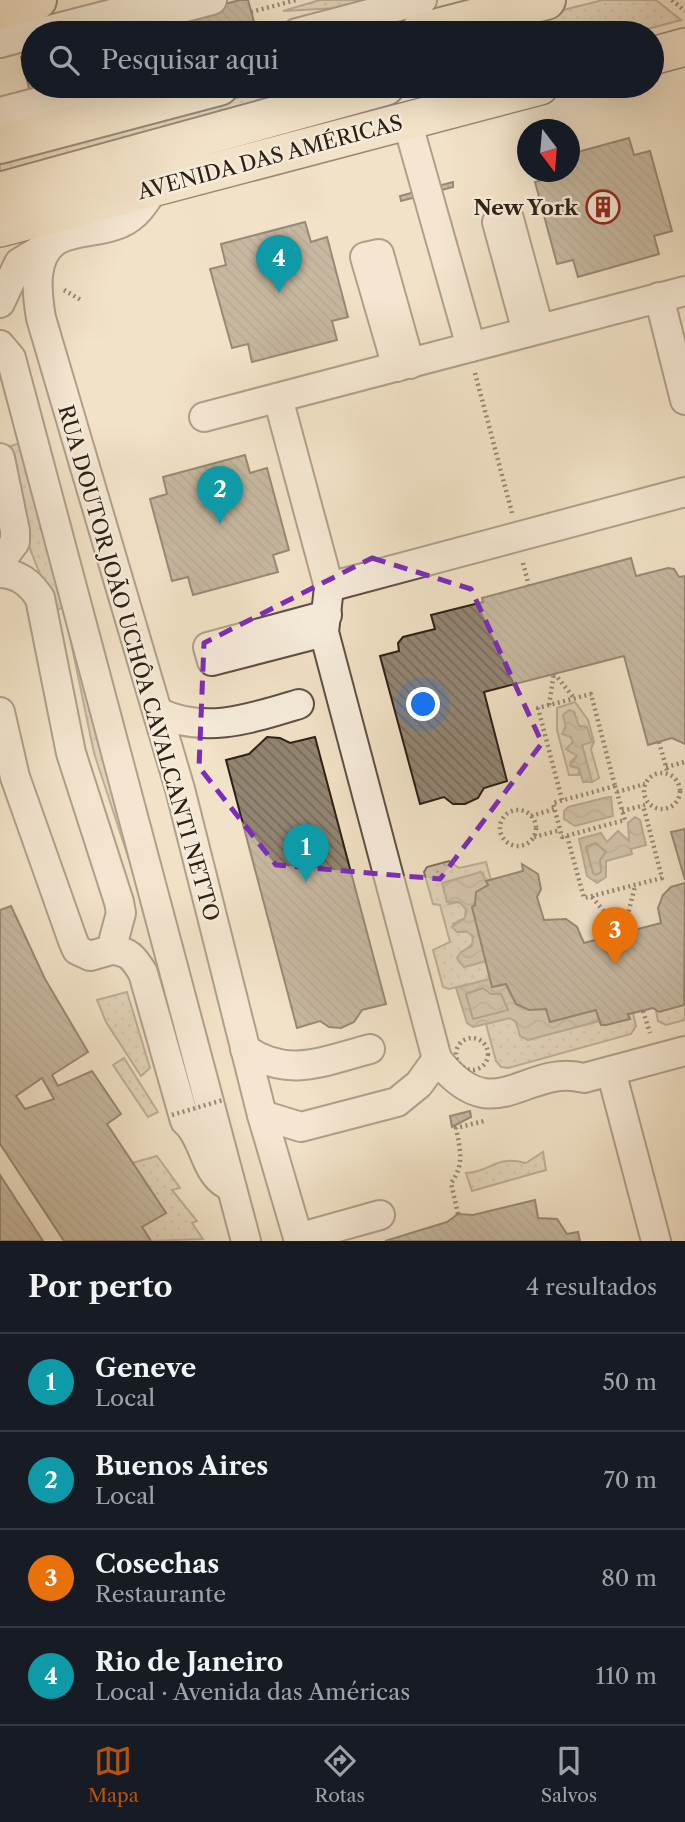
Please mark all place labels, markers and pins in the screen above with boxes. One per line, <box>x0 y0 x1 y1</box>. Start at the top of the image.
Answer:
building icon: New York <box>584 188 622 226</box>
place label: New York <box>474 195 579 220</box>
pin: 4 <box>256 235 302 293</box>
pin: 2 <box>197 466 243 524</box>
pin: 1 <box>283 824 329 882</box>
pin: 3 <box>592 907 638 965</box>

